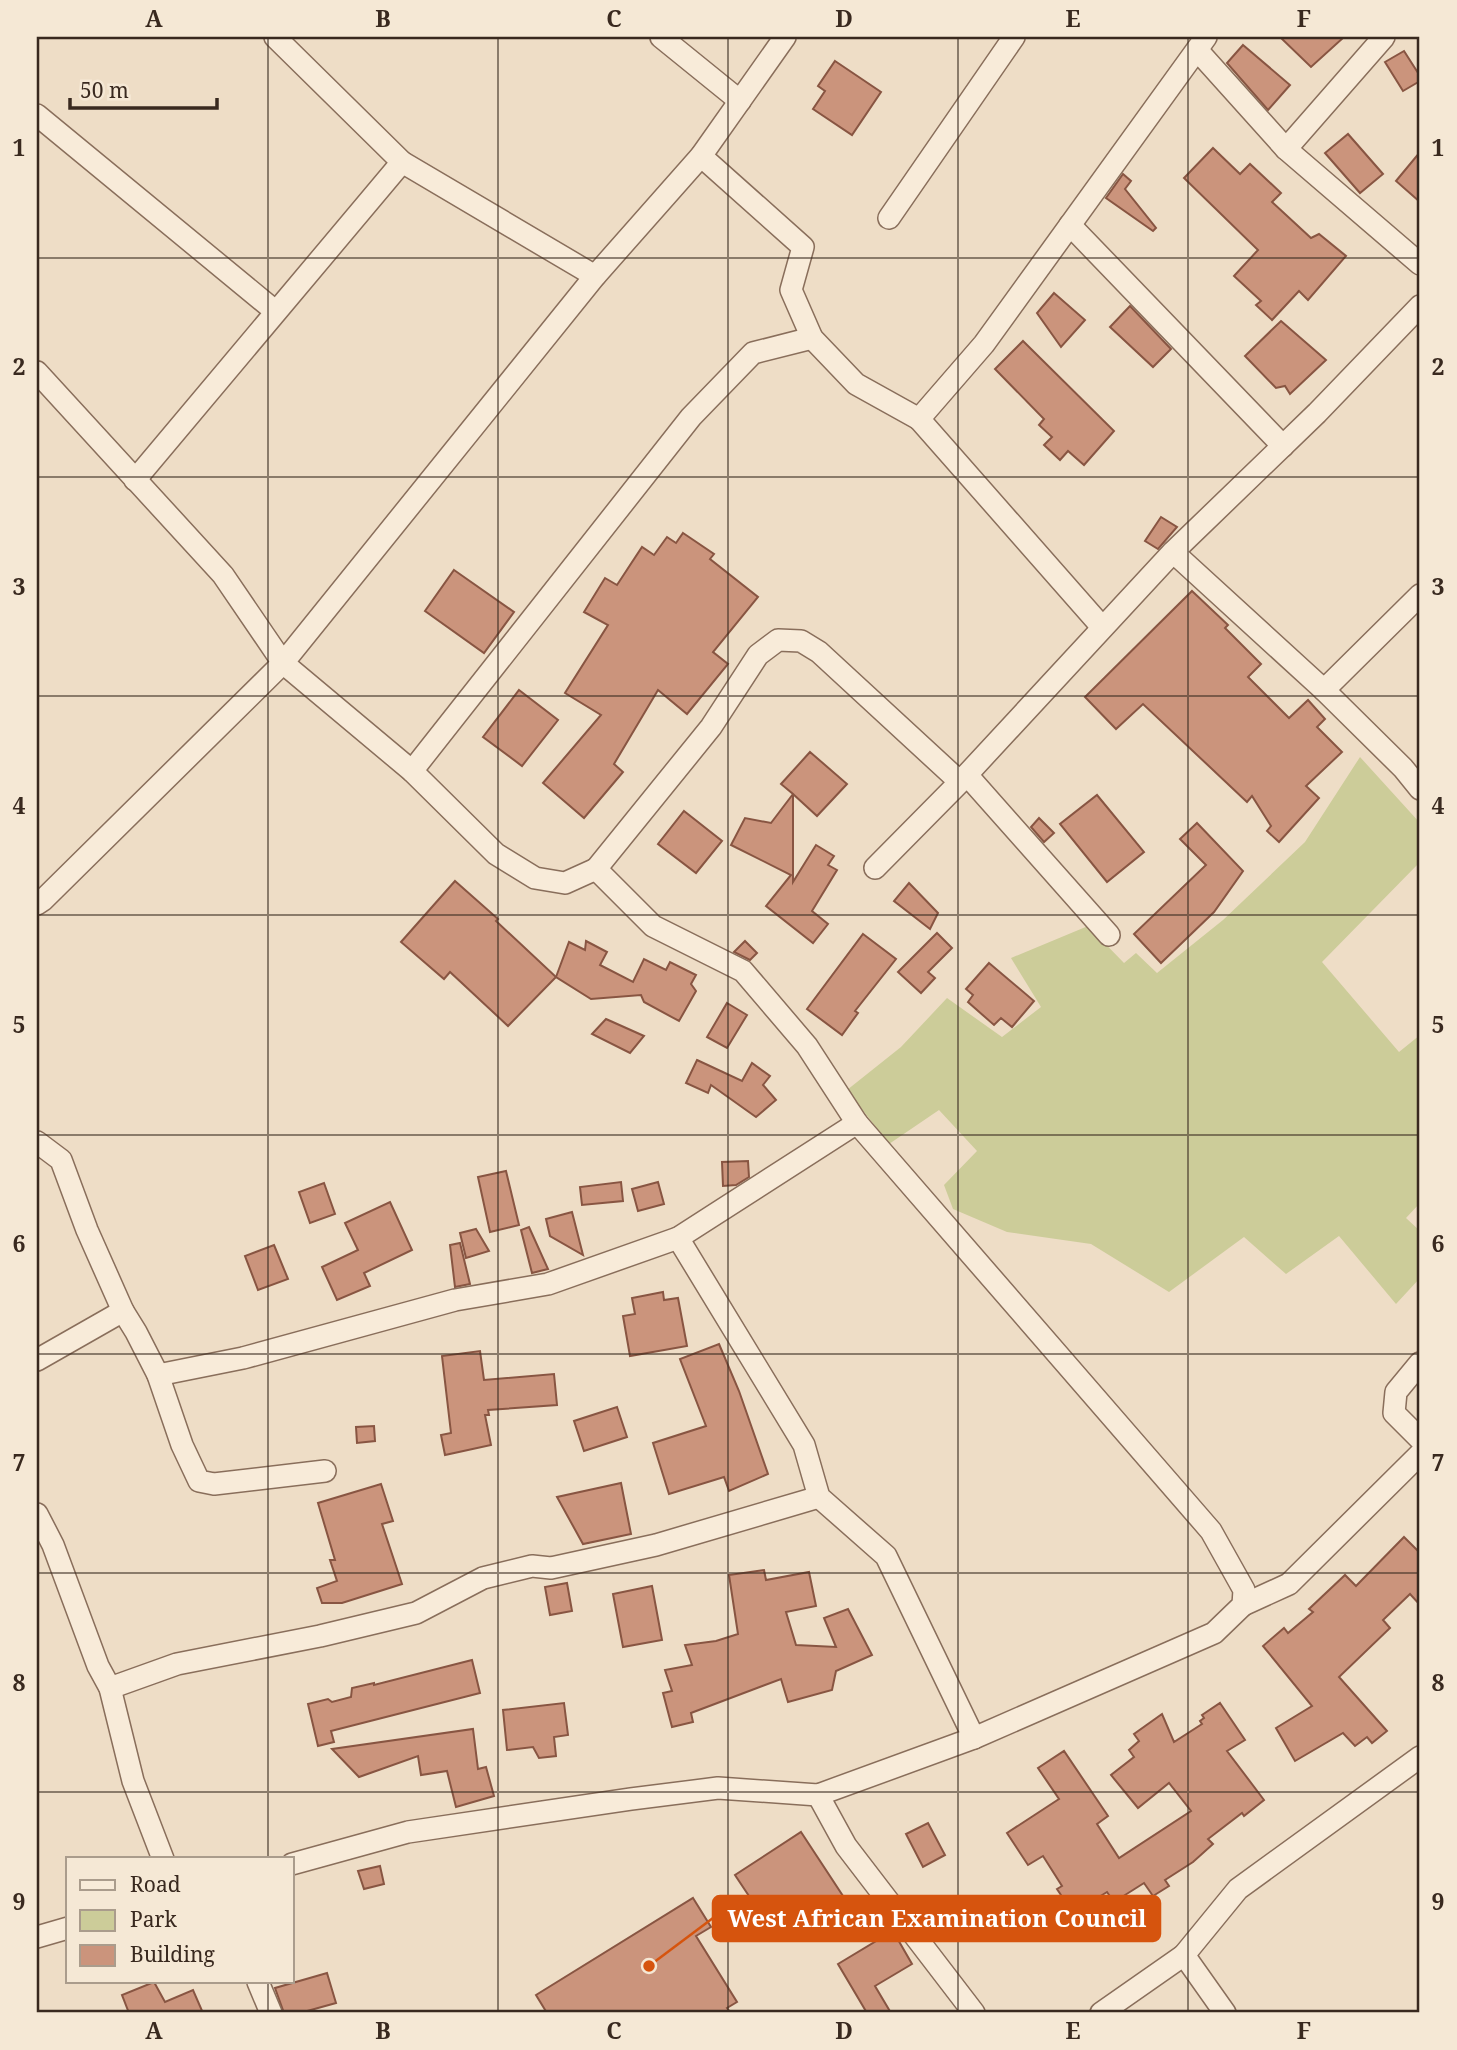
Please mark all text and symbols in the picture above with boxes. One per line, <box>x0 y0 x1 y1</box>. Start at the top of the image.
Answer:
text: A <box>145 2 163 34</box>
text: B <box>375 2 391 34</box>
text: C <box>606 2 622 34</box>
text: D <box>835 2 853 34</box>
text: E <box>1065 2 1081 34</box>
text: F <box>1297 2 1311 34</box>
scale bar <box>70 66 217 110</box>
text: 50 m <box>80 76 129 104</box>
text: 1 <box>13 131 26 163</box>
text: 1 <box>1432 131 1445 163</box>
text: 2 <box>13 350 26 382</box>
text: 2 <box>1432 350 1445 382</box>
text: 3 <box>13 570 26 602</box>
text: 3 <box>1432 570 1445 602</box>
text: 4 <box>13 789 26 821</box>
text: 4 <box>1432 789 1445 821</box>
text: 5 <box>13 1008 26 1040</box>
text: 5 <box>1432 1008 1445 1040</box>
text: 6 <box>13 1227 26 1259</box>
text: 6 <box>1432 1227 1445 1259</box>
text: 7 <box>13 1446 26 1478</box>
text: 7 <box>1432 1446 1445 1478</box>
text: 8 <box>13 1666 26 1698</box>
text: 8 <box>1432 1666 1445 1698</box>
legend <box>66 1857 294 1983</box>
text: Road <box>130 1870 181 1898</box>
text: 9 <box>13 1885 26 1917</box>
text: 9 <box>1432 1885 1445 1917</box>
callout: West African Examination Council <box>713 1896 1160 1941</box>
text: West African Examination Council <box>727 1901 1147 1934</box>
text: Park <box>130 1905 177 1933</box>
text: Building <box>130 1940 215 1968</box>
text: A <box>145 2014 163 2046</box>
text: B <box>375 2014 391 2046</box>
text: C <box>606 2014 622 2046</box>
text: D <box>835 2014 853 2046</box>
text: E <box>1065 2014 1081 2046</box>
text: F <box>1297 2014 1311 2046</box>

